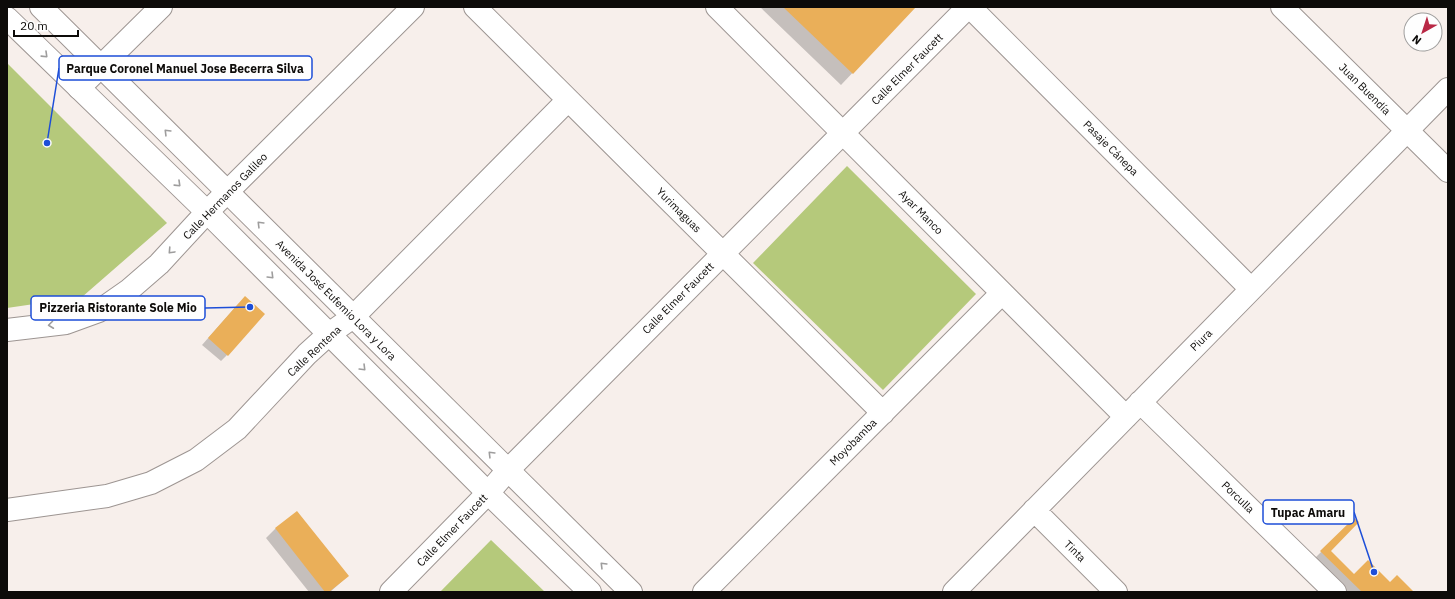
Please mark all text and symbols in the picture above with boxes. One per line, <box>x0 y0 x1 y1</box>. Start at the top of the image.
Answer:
scale bar <box>14 12 78 38</box>
north arrow <box>1403 12 1443 52</box>
text: 20 m <box>20 18 48 33</box>
street label: Calle Elmer Faucett <box>868 30 946 108</box>
text: N <box>1409 32 1424 48</box>
one-way arrow <box>40 50 48 57</box>
callout: Parque Coronel Manuel Jose Becerra Silva <box>59 56 312 80</box>
street label: Juan Buendía <box>1336 60 1394 118</box>
text: Parque Coronel Manuel Jose Becerra Silva <box>66 61 304 76</box>
street label: Pasaje Cánepa <box>1080 117 1142 179</box>
one-way arrow <box>164 130 172 137</box>
street label: Calle Hermanos Galileo <box>180 150 270 242</box>
one-way arrow <box>173 179 181 187</box>
street label: Yurimaguas <box>654 185 704 235</box>
street label: Ayar Manco <box>896 187 946 237</box>
one-way arrow <box>257 221 265 229</box>
street label: Avenida José Eufemio Lora y Lora <box>273 237 399 363</box>
one-way arrow <box>168 246 176 254</box>
street label: Calle Elmer Faucett <box>639 259 717 337</box>
one-way arrow <box>266 271 274 279</box>
callout: Pizzeria Ristorante Sole Mio <box>31 296 205 320</box>
text: Pizzeria Ristorante Sole Mio <box>39 300 197 315</box>
one-way arrow <box>48 320 54 329</box>
street label: Calle Rentena <box>284 322 344 379</box>
street label: Piura <box>1187 326 1215 354</box>
one-way arrow <box>358 363 366 371</box>
street label: Moyobamba <box>827 415 880 468</box>
one-way arrow <box>488 451 496 459</box>
street label: Porculla <box>1219 478 1257 516</box>
street label: Calle Elmer Faucett <box>414 491 490 569</box>
callout: Tupac Amaru <box>1263 500 1354 524</box>
text: Tupac Amaru <box>1271 505 1345 520</box>
street label: Tinta <box>1061 537 1089 565</box>
one-way arrow <box>600 562 608 570</box>

